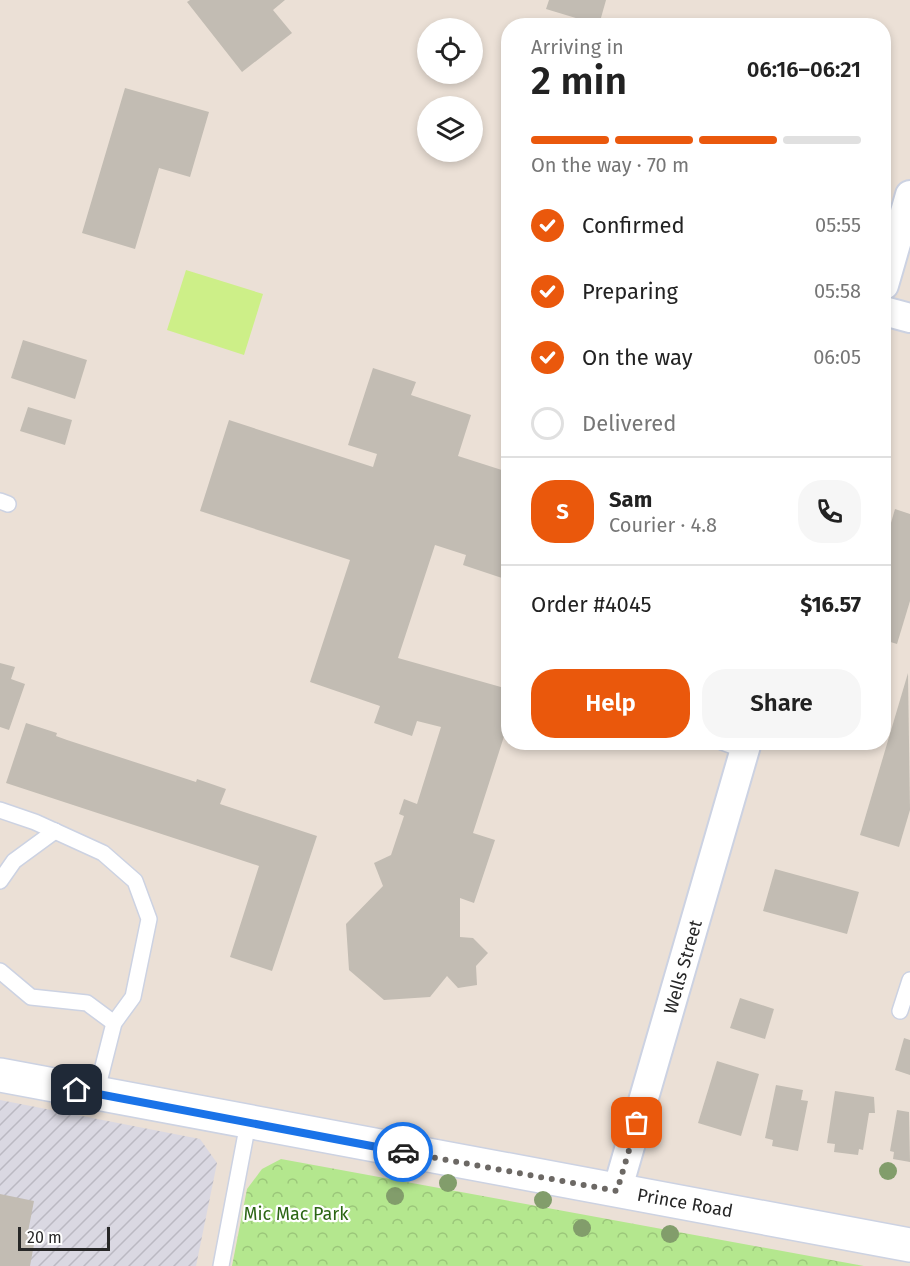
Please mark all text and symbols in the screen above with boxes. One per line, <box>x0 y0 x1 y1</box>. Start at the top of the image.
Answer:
map controls <box>417 18 483 162</box>
button: locate <box>417 18 483 84</box>
text: Arriving in <box>531 35 624 59</box>
text: 06:16–06:21 <box>747 56 861 83</box>
text: 2 min <box>531 58 627 104</box>
button: layers <box>417 96 483 162</box>
text: On the way · 70 m <box>531 153 689 177</box>
icon: check <box>531 209 564 242</box>
text: Confirmed <box>582 212 685 239</box>
text: 05:55 <box>815 213 861 237</box>
icon: check <box>531 275 564 308</box>
text: Preparing <box>582 278 678 305</box>
text: 05:58 <box>814 279 861 303</box>
icon: check <box>531 341 564 374</box>
text: On the way <box>582 344 693 371</box>
text: 06:05 <box>813 345 861 369</box>
text: Delivered <box>582 410 677 437</box>
button: phone <box>798 480 861 543</box>
text: Sam <box>609 486 652 513</box>
text: S <box>556 498 569 525</box>
text: Courier · 4.8 <box>609 513 717 537</box>
text: Order #4045 <box>531 591 651 618</box>
text: $16.57 <box>800 591 861 618</box>
button: Help <box>531 669 690 738</box>
button: Share <box>702 669 861 738</box>
street label: Wells Street <box>659 917 707 1017</box>
pin <box>51 1064 102 1115</box>
icon: home <box>60 1073 93 1106</box>
pin <box>611 1097 662 1148</box>
icon: bag <box>620 1106 653 1139</box>
courier <box>373 1122 433 1182</box>
icon: car <box>387 1136 420 1169</box>
street label: Prince Road <box>635 1184 735 1222</box>
park label: Mic Mac Park <box>243 1203 349 1225</box>
scale bar <box>18 1224 110 1252</box>
text: 20 m <box>27 1228 62 1247</box>

